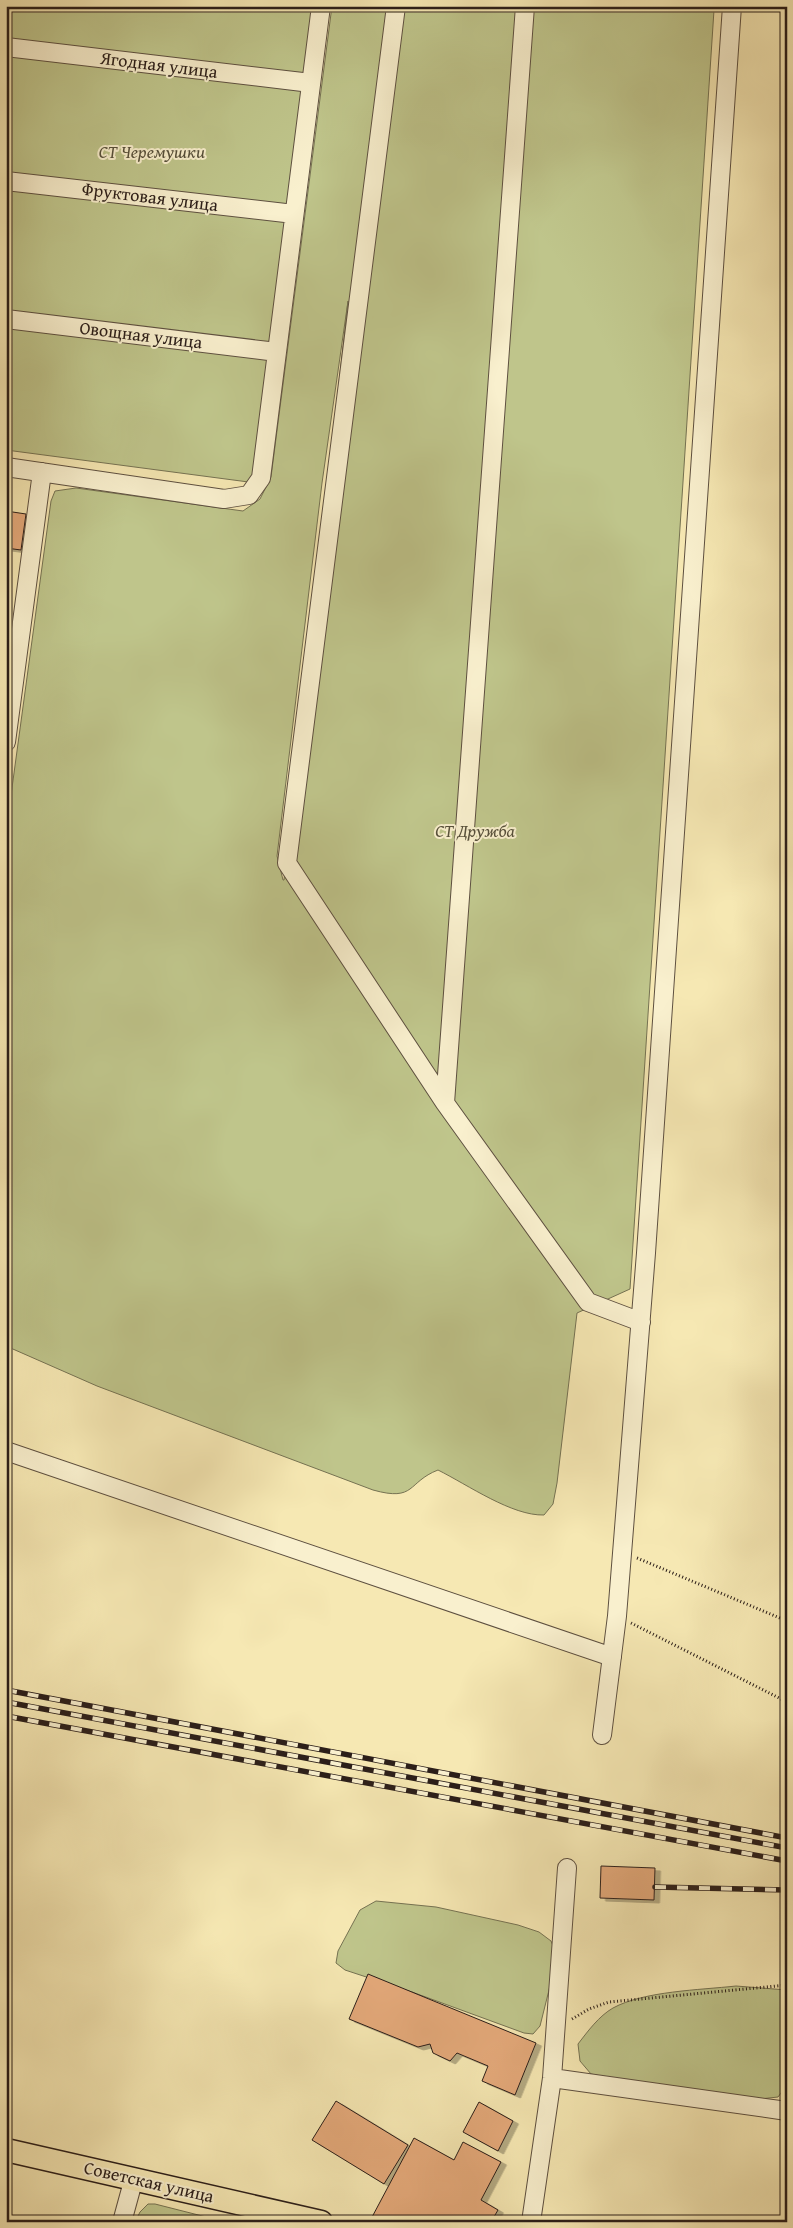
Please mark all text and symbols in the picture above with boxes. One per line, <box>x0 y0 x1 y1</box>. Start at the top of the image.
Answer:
street label: Ягодная улица <box>98 44 220 85</box>
park label: СТ Черемушки <box>99 138 205 165</box>
street label: Фруктовая улица <box>80 175 220 218</box>
street label: Овощная улица <box>78 314 204 355</box>
park label: СТ Дружба <box>435 817 515 844</box>
street label: Советская улица <box>82 2153 217 2210</box>

